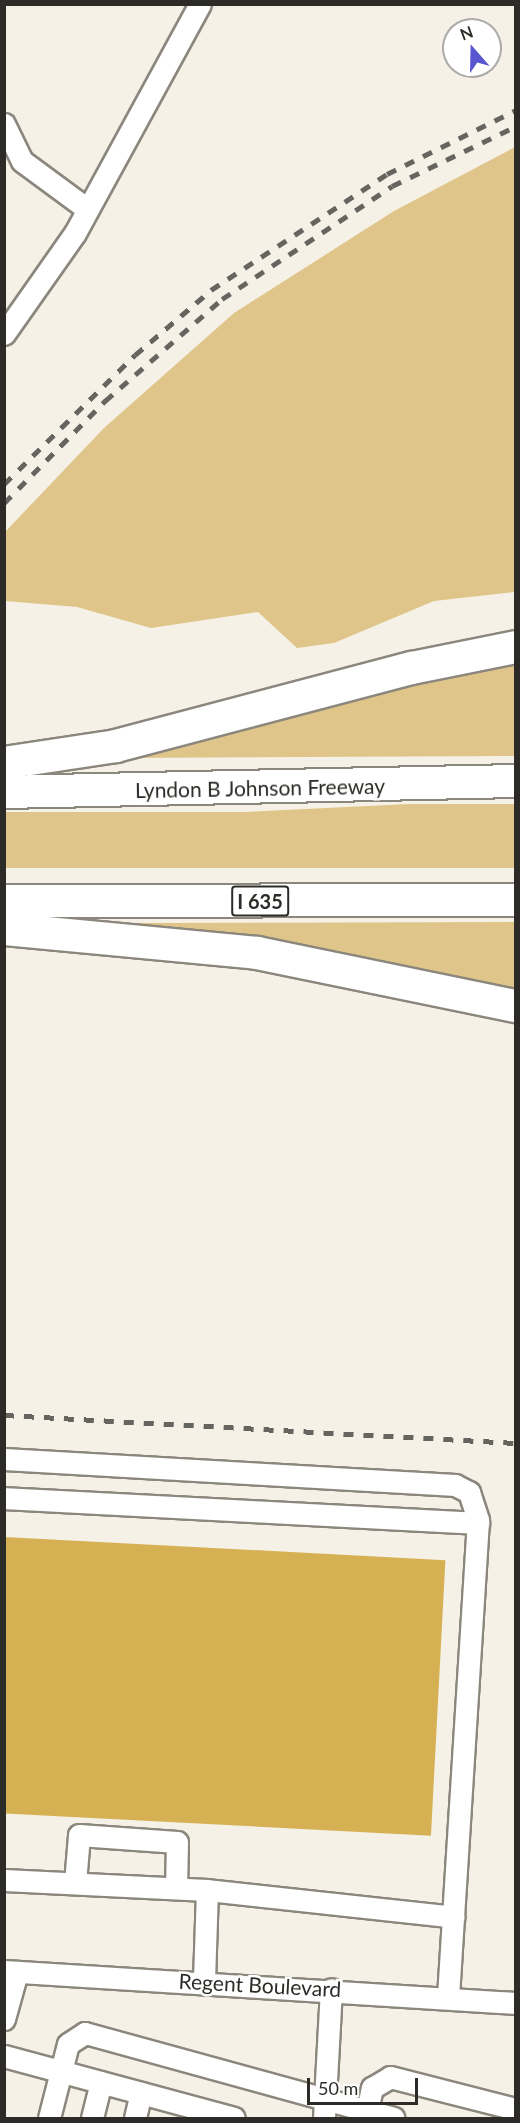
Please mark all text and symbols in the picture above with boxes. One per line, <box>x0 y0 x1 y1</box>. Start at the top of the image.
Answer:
north arrow <box>442 18 502 78</box>
text: N <box>457 21 475 44</box>
street label: Lyndon B Johnson Freeway <box>134 773 386 803</box>
road number: I 635 <box>230 884 290 918</box>
street label: Regent Boulevard <box>178 1968 342 2002</box>
scale bar <box>310 2066 421 2104</box>
text: 50 m <box>318 2077 358 2099</box>

